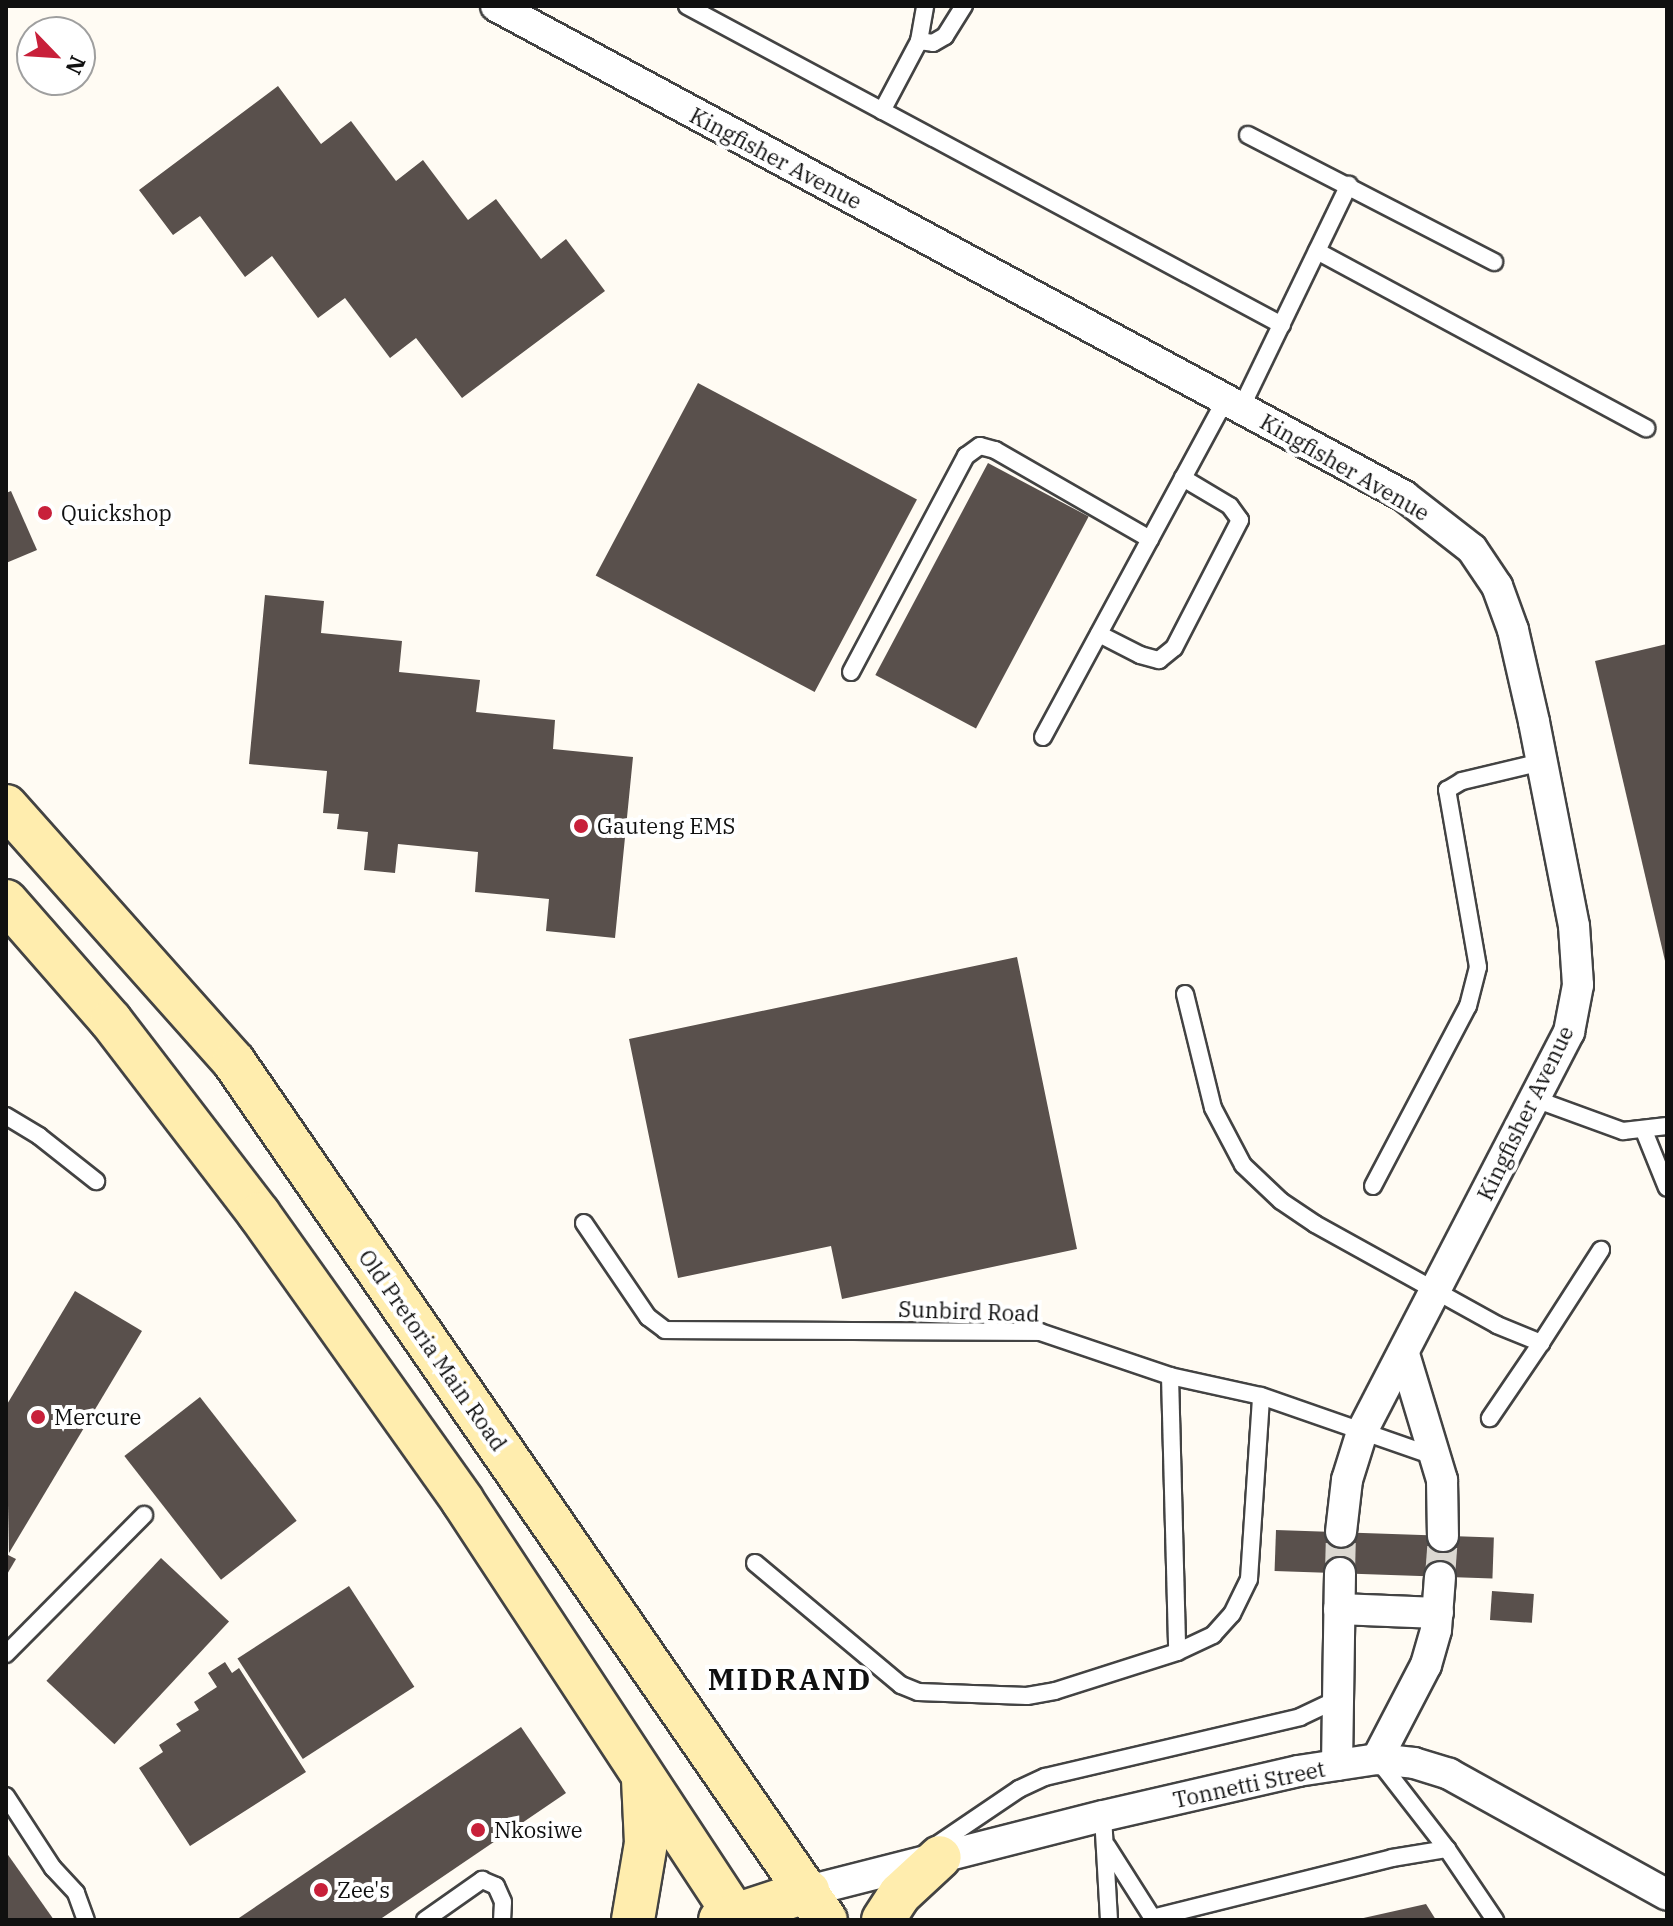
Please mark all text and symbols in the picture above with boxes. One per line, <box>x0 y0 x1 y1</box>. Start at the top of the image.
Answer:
north arrow <box>16 16 96 96</box>
text: N <box>60 51 93 80</box>
street label: Kingfisher Avenue <box>686 102 866 214</box>
street label: Kingfisher Avenue <box>1256 408 1434 526</box>
place label: Quickshop <box>61 500 172 526</box>
marker: Quickshop <box>36 504 54 522</box>
place label: Gauteng EMS <box>597 813 736 839</box>
marker: Gauteng EMS <box>572 817 590 835</box>
street label: Kingfisher Avenue <box>1471 1021 1579 1205</box>
street label: Old Pretoria Main Road <box>353 1244 513 1456</box>
street label: Sunbird Road <box>898 1295 1040 1327</box>
place label: Mercure <box>54 1404 141 1430</box>
marker: Mercure <box>29 1408 47 1426</box>
district label: MIDRAND <box>708 1661 872 1697</box>
street label: Tonnetti Street <box>1171 1755 1327 1813</box>
place label: Nkosiwe <box>494 1817 582 1843</box>
marker: Nkosiwe <box>469 1821 487 1839</box>
place label: Zee's <box>337 1877 390 1903</box>
marker: Zee's <box>312 1881 330 1899</box>

